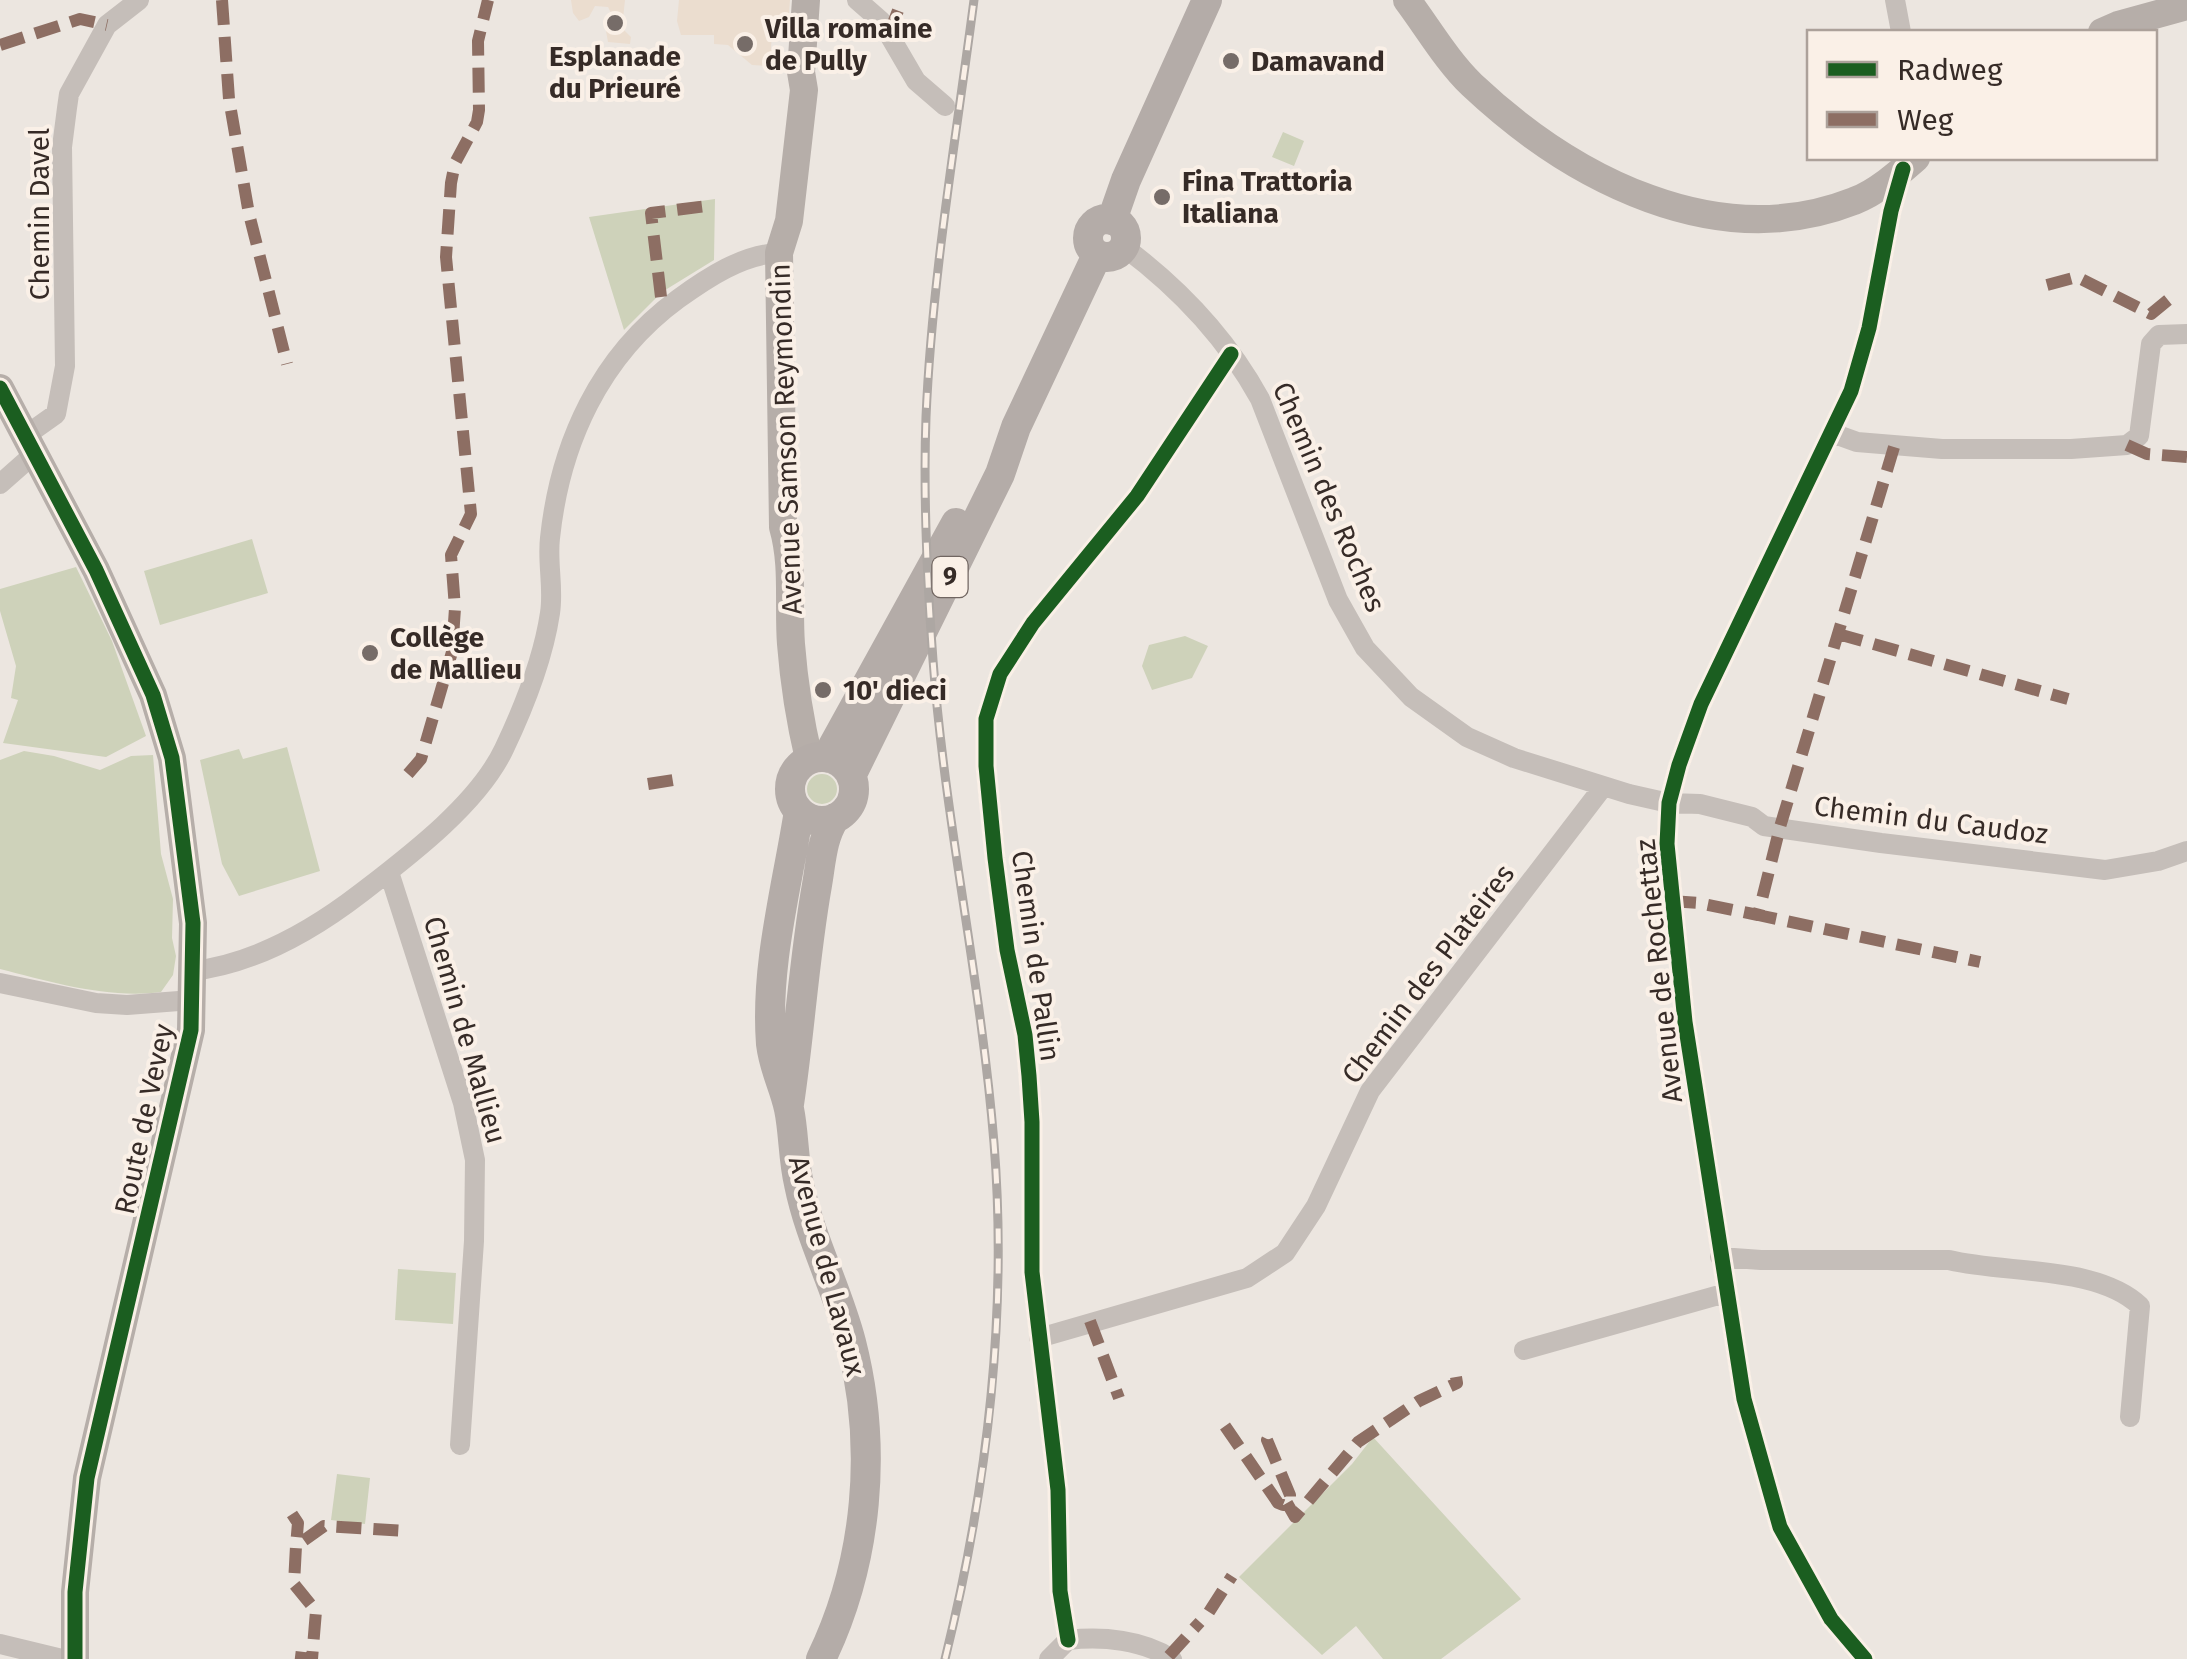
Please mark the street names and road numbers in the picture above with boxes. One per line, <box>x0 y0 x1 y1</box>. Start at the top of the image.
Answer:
street label: Chemin Davel <box>23 128 56 300</box>
street label: Avenue Samson Reymondin <box>763 263 809 615</box>
street label: Chemin des Roches <box>1266 377 1392 617</box>
road number: 9 <box>932 557 968 597</box>
street label: Chemin du Caudoz <box>1812 789 2050 851</box>
street label: Avenue de Rochettaz <box>1629 837 1689 1105</box>
street label: Chemin de Pallin <box>1005 848 1067 1064</box>
street label: Chemin des Plateires <box>1335 858 1521 1090</box>
street label: Chemin de Mallieu <box>417 913 513 1147</box>
street label: Route de Vevey <box>108 1021 180 1217</box>
street label: Avenue de Lavaux <box>782 1152 872 1380</box>

